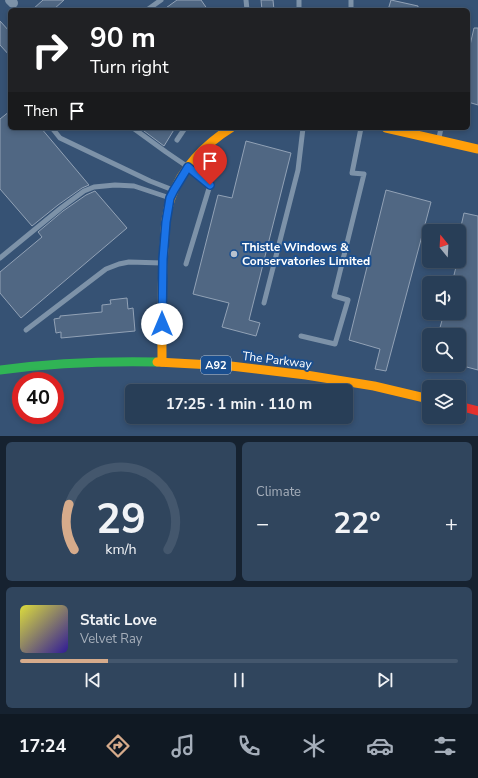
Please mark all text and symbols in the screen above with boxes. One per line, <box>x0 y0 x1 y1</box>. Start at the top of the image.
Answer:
text: 90 m <box>90 19 156 57</box>
icon: right <box>24 24 76 76</box>
text: Turn right <box>90 55 169 79</box>
icon: arrive <box>66 100 88 122</box>
text: Then <box>24 101 58 121</box>
pin <box>193 144 227 185</box>
icon: arrive <box>199 150 221 172</box>
north arrow <box>422 224 466 268</box>
map controls <box>422 224 466 424</box>
place label: Thistle Windows & Conservatories Limited <box>242 239 370 269</box>
marker: Thistle Windows & Conservatories Limited <box>229 249 239 259</box>
button: sound <box>422 276 466 320</box>
position arrow <box>141 303 183 345</box>
button: search <box>422 328 466 372</box>
street label: The Parkway <box>241 348 313 372</box>
road number: A92 <box>201 356 231 374</box>
speed limit sign: 40 <box>12 372 64 424</box>
button: layers <box>422 380 466 424</box>
text: 17:25 · 1 min · 110 m <box>166 394 312 414</box>
text: Climate <box>256 483 301 501</box>
text: 29 <box>96 490 146 547</box>
text: 22° <box>333 503 381 544</box>
text: − <box>256 509 269 539</box>
text: + <box>445 509 458 539</box>
text: km/h <box>105 539 137 558</box>
text: Static Love <box>80 610 157 630</box>
text: Velvet Ray <box>80 630 142 648</box>
icon: previous <box>82 669 104 691</box>
icon: pause <box>228 669 250 691</box>
icon: next <box>374 669 396 691</box>
icon: directions <box>104 732 132 760</box>
icon: music <box>169 732 197 760</box>
icon: phone <box>235 732 263 760</box>
icon: climate <box>300 732 328 760</box>
icon: car <box>366 732 394 760</box>
icon: filters <box>431 732 459 760</box>
text: 17:24 <box>19 734 66 758</box>

